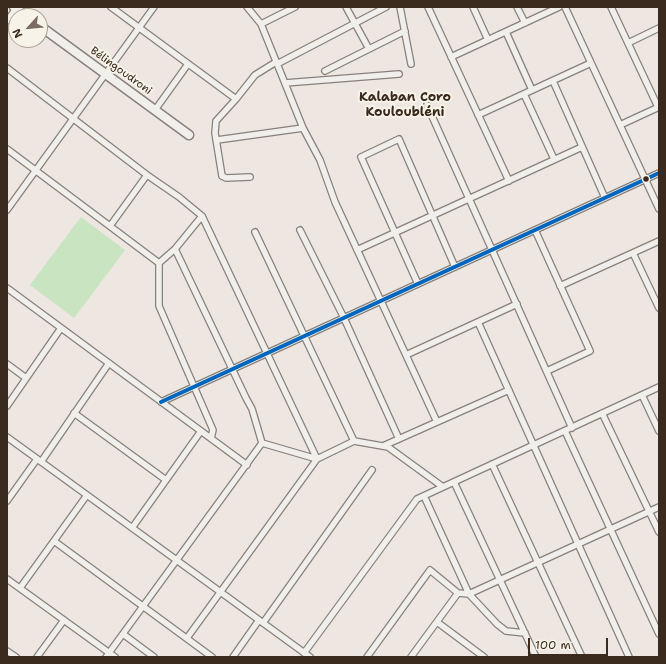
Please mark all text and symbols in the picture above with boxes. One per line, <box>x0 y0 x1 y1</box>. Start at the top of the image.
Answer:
north arrow <box>8 8 48 48</box>
text: N <box>9 26 26 41</box>
street label: Bélingoudroni <box>88 44 154 98</box>
district label: Kalaban Coro Kouloubléni <box>359 90 451 121</box>
unlabelled marker <box>641 174 651 184</box>
scale bar <box>530 630 610 656</box>
text: 100 m <box>535 637 571 653</box>

